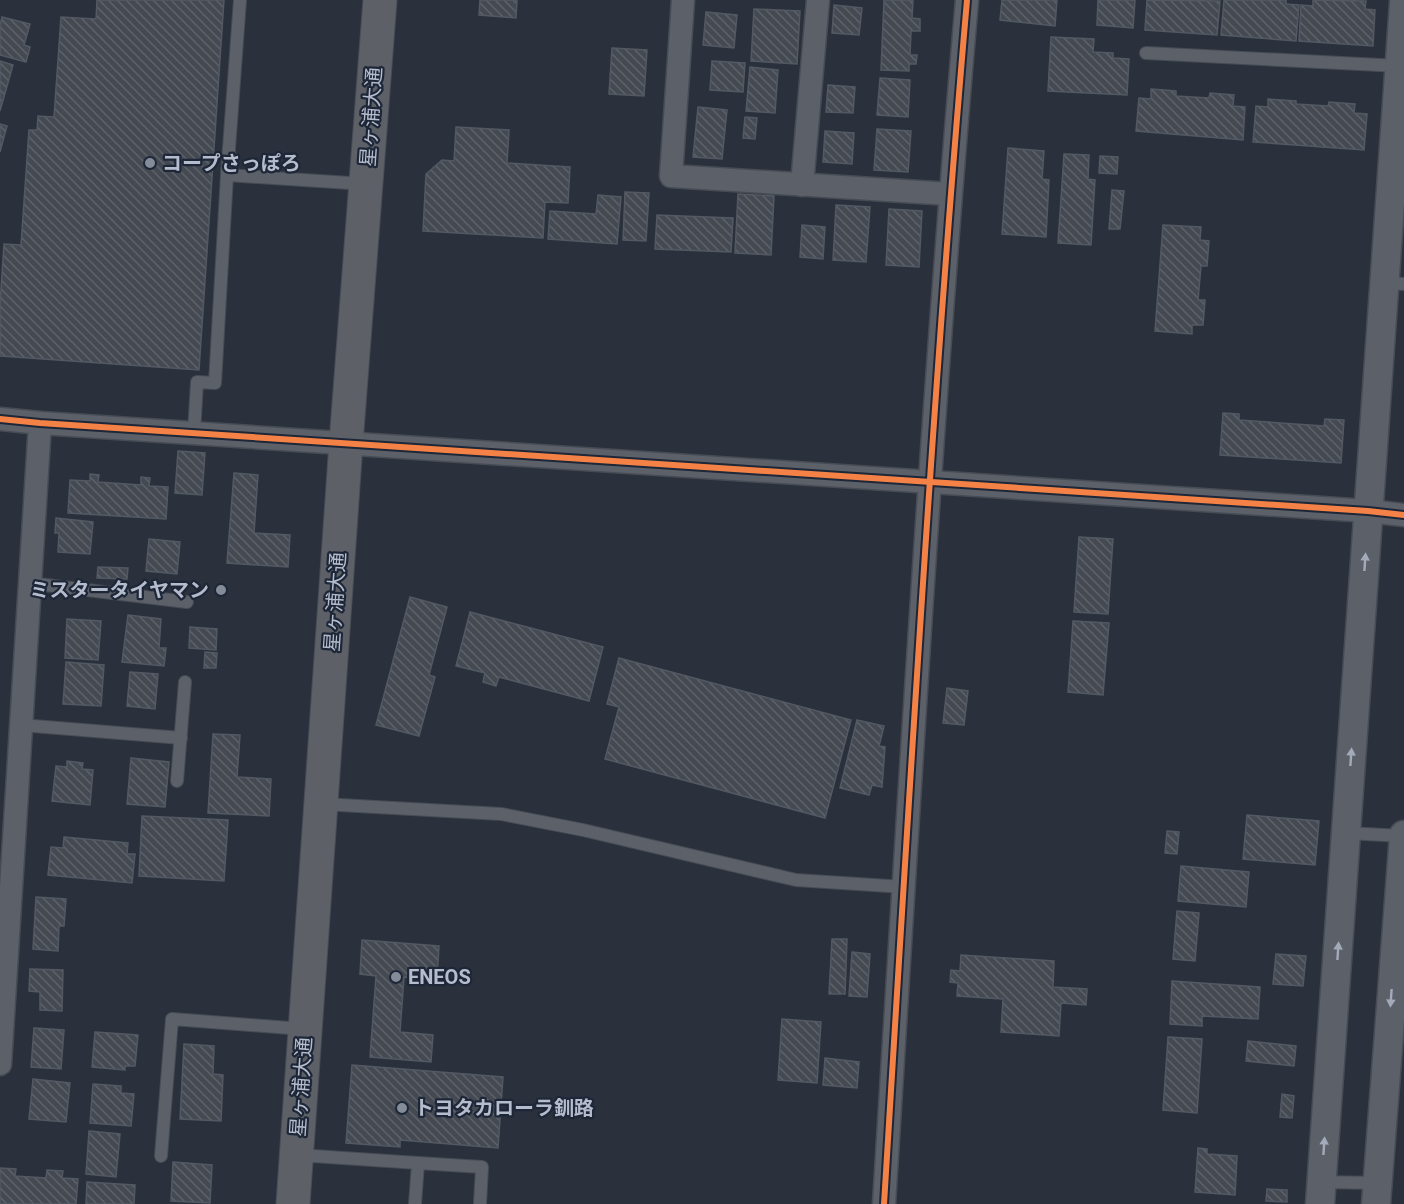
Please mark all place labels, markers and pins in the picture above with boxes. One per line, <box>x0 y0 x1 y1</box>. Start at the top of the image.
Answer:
place label: コープさっぽろ <box>162 151 301 175</box>
marker: コープさっぽろ <box>143 156 157 170</box>
place label: ミスタータイヤマン <box>30 578 209 602</box>
marker: ミスタータイヤマン <box>214 583 228 597</box>
place label: ENEOS <box>408 965 471 989</box>
marker: ENEOS <box>389 970 403 984</box>
place label: トヨタカローラ釧路 <box>414 1096 594 1120</box>
marker: トヨタカローラ釧路 <box>395 1101 409 1115</box>

